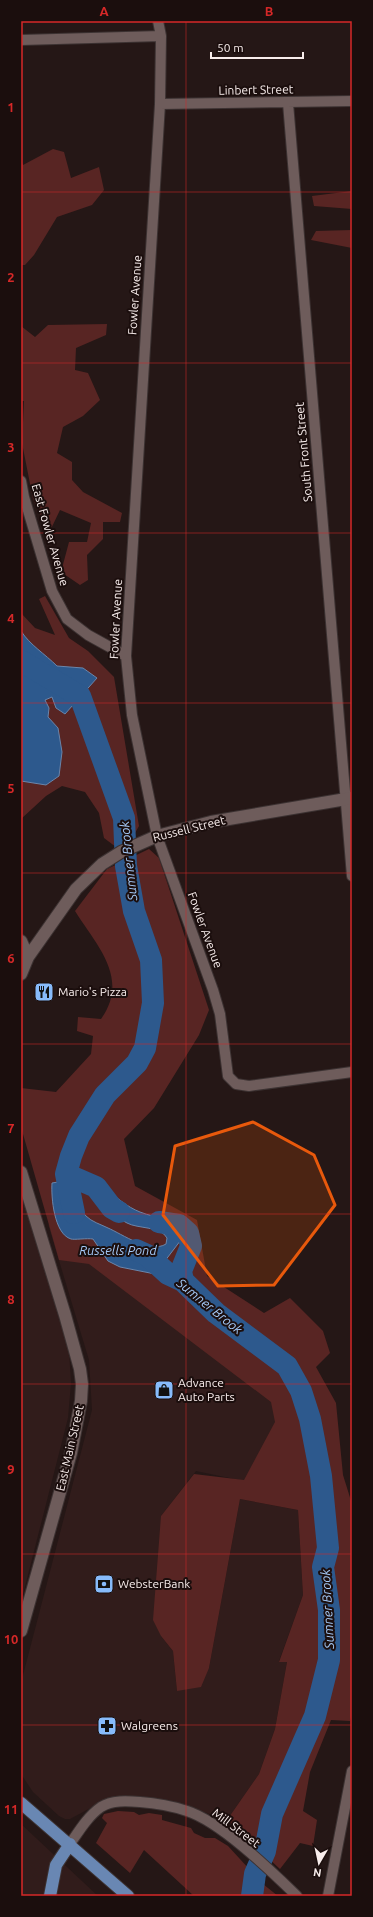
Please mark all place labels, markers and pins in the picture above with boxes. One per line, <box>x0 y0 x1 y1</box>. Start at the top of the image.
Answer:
restaurant icon: Mario's Pizza <box>33 981 55 1003</box>
place label: Mario's Pizza <box>58 985 127 998</box>
place label: Advance Auto Parts <box>178 1376 235 1403</box>
shop icon: Advance Auto Parts <box>153 1379 175 1401</box>
bank icon: WebsterBank <box>93 1573 115 1595</box>
place label: WebsterBank <box>118 1577 190 1590</box>
pharmacy icon: Walgreens <box>96 1715 118 1737</box>
place label: Walgreens <box>121 1719 178 1732</box>

